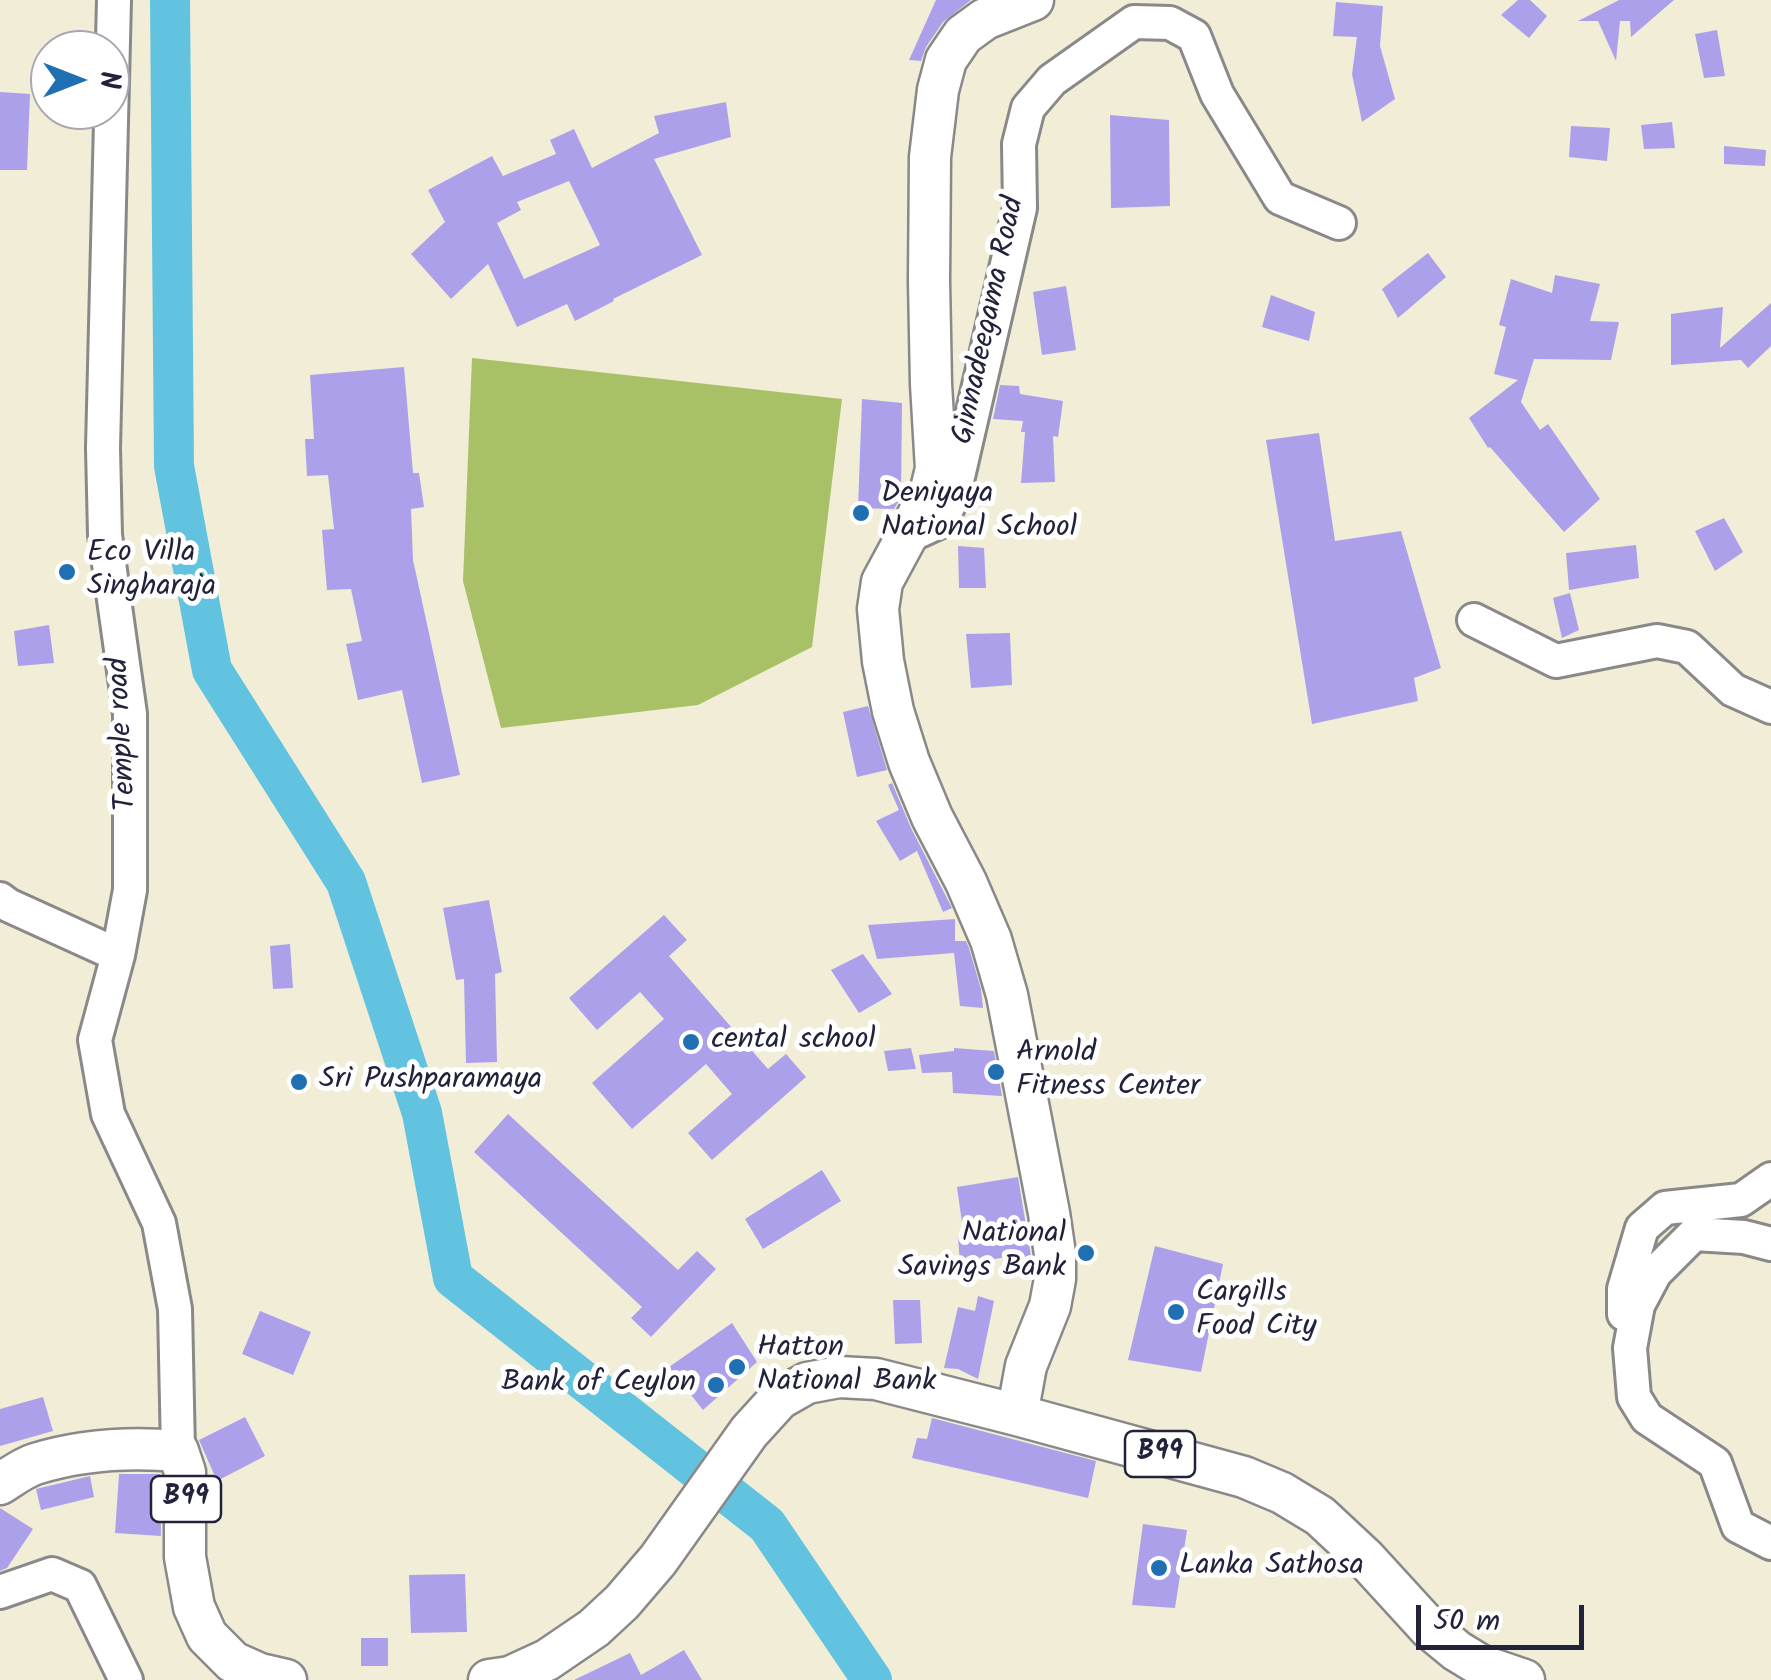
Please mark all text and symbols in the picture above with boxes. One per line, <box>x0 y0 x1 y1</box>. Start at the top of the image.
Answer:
north arrow <box>30 30 130 130</box>
text: N <box>86 71 131 89</box>
street label: Ginnadeegama Road <box>947 194 1035 448</box>
place label: Deniyaya National School <box>881 478 1077 548</box>
marker: Deniyaya National School <box>850 502 872 524</box>
place label: Eco Villa Singharaja <box>87 537 216 608</box>
marker: Eco Villa Singharaja <box>56 561 78 583</box>
street label: Temple road <box>103 657 147 811</box>
place label: cental school <box>711 1024 876 1060</box>
marker: cental school <box>680 1031 702 1053</box>
place label: Arnold Fitness Center <box>1016 1037 1200 1108</box>
marker: Arnold Fitness Center <box>985 1061 1007 1083</box>
place label: Sri Pushparamaya <box>319 1064 542 1100</box>
marker: Sri Pushparamaya <box>288 1071 310 1093</box>
place label: National Savings Bank <box>898 1218 1066 1288</box>
marker: National Savings Bank <box>1075 1242 1097 1264</box>
place label: Cargills Food City <box>1196 1277 1317 1348</box>
marker: Cargills Food City <box>1165 1301 1187 1323</box>
place label: Hatton National Bank <box>757 1332 936 1402</box>
marker: Hatton National Bank <box>726 1356 748 1378</box>
place label: Bank of Ceylon <box>501 1367 696 1403</box>
marker: Bank of Ceylon <box>705 1374 727 1396</box>
road number: B99 <box>1125 1431 1195 1477</box>
road number: B99 <box>151 1476 221 1522</box>
place label: Lanka Sathosa <box>1179 1550 1364 1586</box>
marker: Lanka Sathosa <box>1148 1557 1170 1579</box>
scale bar <box>1421 1585 1588 1647</box>
text: 50 m <box>1433 1598 1500 1646</box>

